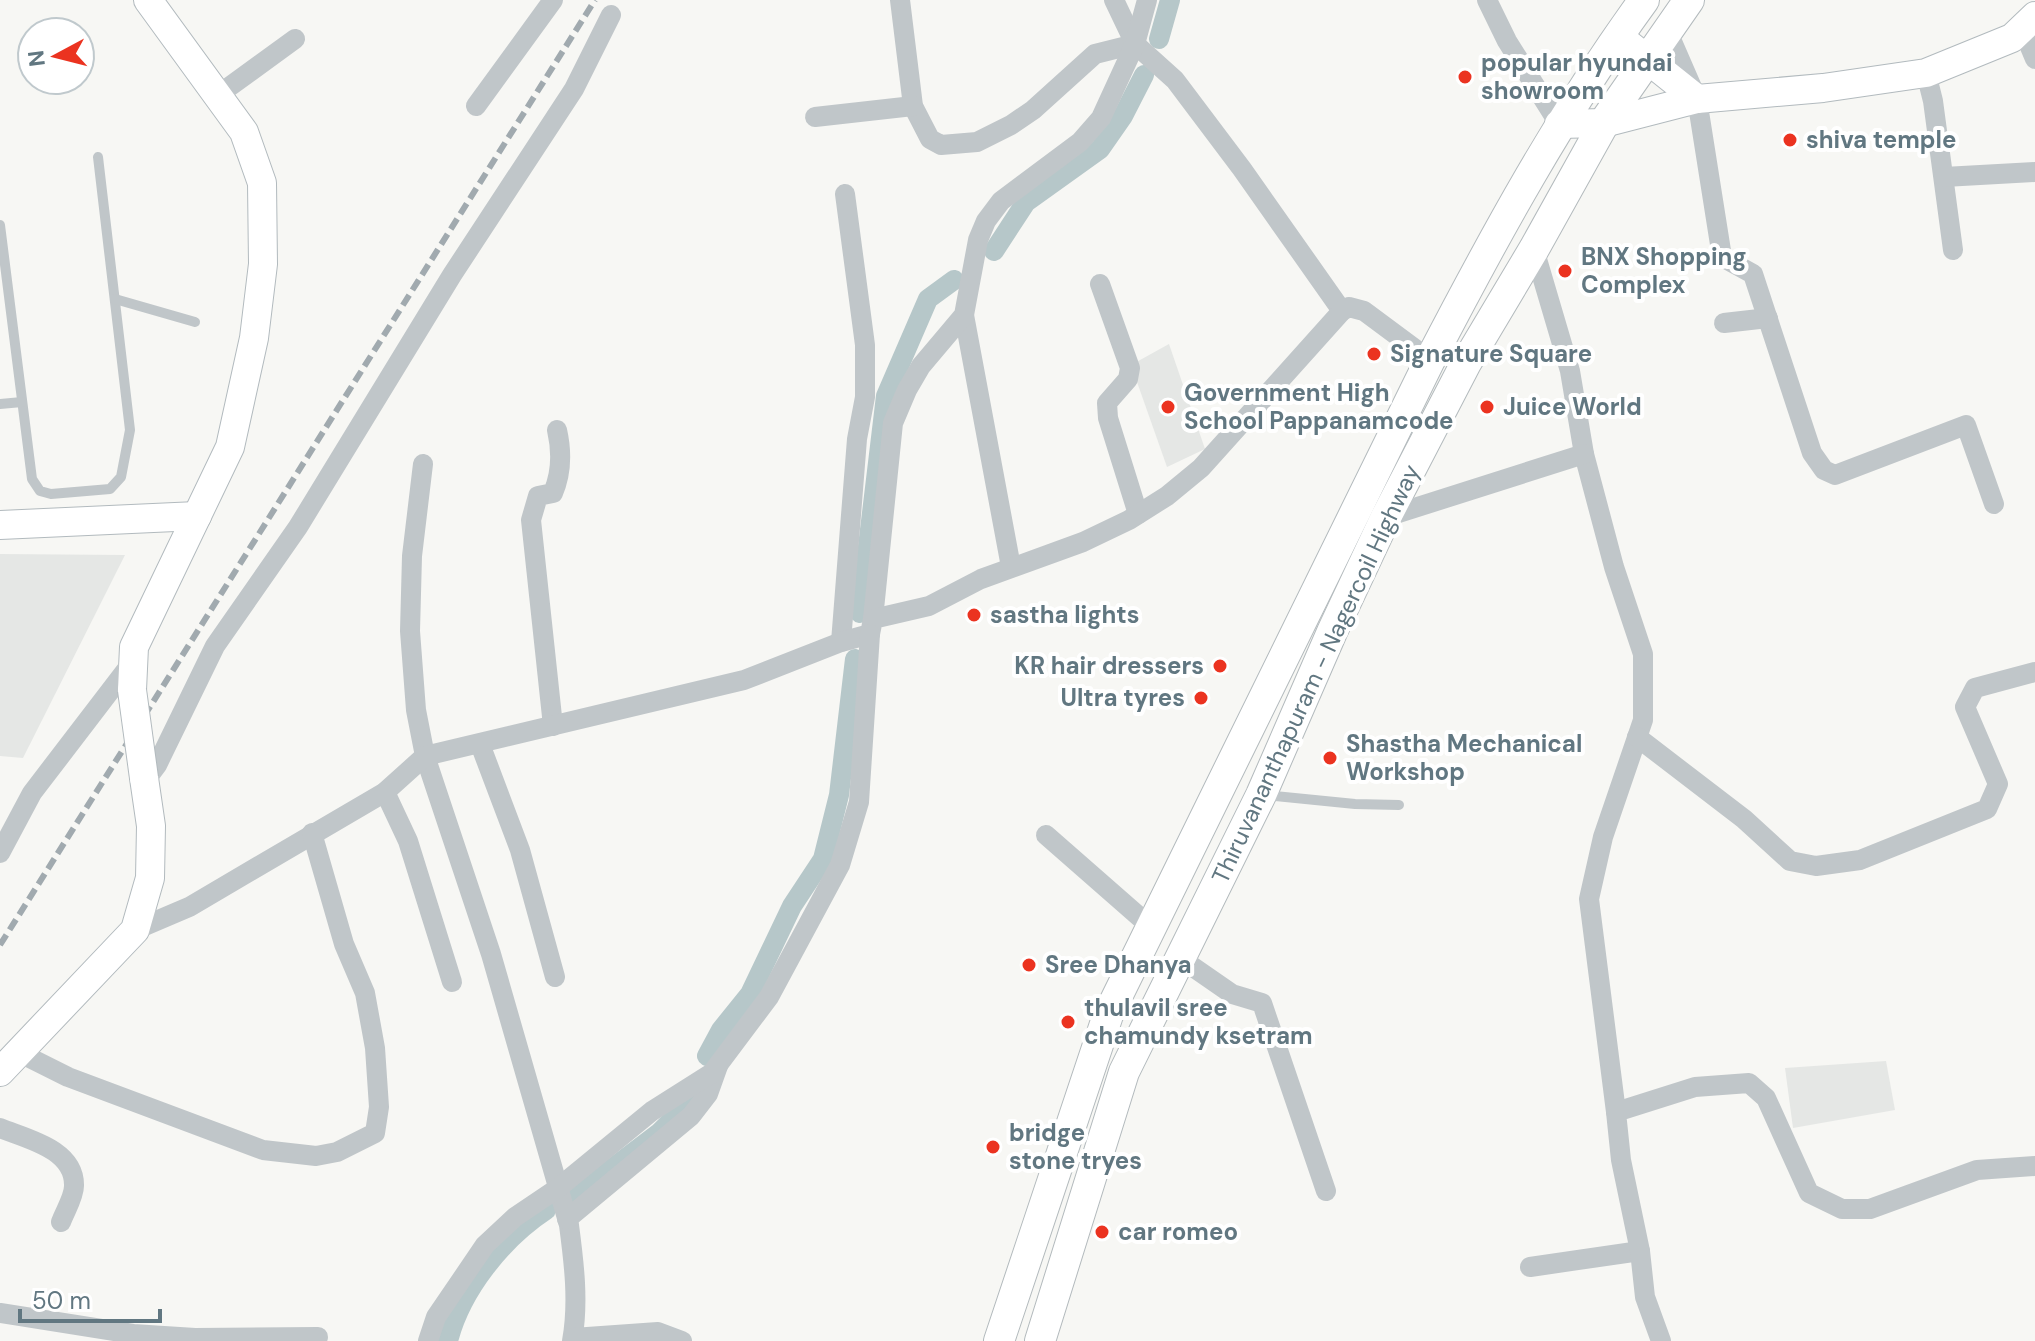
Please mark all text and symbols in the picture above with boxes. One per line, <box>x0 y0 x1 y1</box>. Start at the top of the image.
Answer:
north arrow <box>16 16 96 96</box>
place label: popular hyundai showroom <box>1481 47 1673 106</box>
text: N <box>21 49 52 68</box>
marker: popular hyundai showroom <box>1456 68 1474 86</box>
place label: shiva temple <box>1806 124 1956 155</box>
marker: shiva temple <box>1781 131 1799 149</box>
place label: BNX Shopping Complex <box>1581 241 1747 300</box>
marker: BNX Shopping Complex <box>1556 262 1574 280</box>
place label: Signature Square <box>1390 338 1592 369</box>
marker: Signature Square <box>1365 345 1383 363</box>
place label: Government High School Pappanamcode <box>1184 377 1454 436</box>
place label: Juice World <box>1503 391 1642 422</box>
marker: Government High School Pappanamcode <box>1159 398 1177 416</box>
marker: Juice World <box>1478 398 1496 416</box>
street label: Thiruvananthapuram - Nagercoil Highway <box>1205 459 1427 888</box>
place label: sastha lights <box>990 599 1139 630</box>
marker: sastha lights <box>965 606 983 624</box>
place label: KR hair dressers <box>1014 650 1204 681</box>
marker: KR hair dressers <box>1211 657 1229 675</box>
place label: Ultra tyres <box>1061 682 1185 713</box>
marker: Ultra tyres <box>1192 689 1210 707</box>
place label: Shastha Mechanical Workshop <box>1346 728 1582 787</box>
marker: Shastha Mechanical Workshop <box>1321 749 1339 767</box>
place label: Sree Dhanya <box>1045 949 1191 980</box>
marker: Sree Dhanya <box>1020 956 1038 974</box>
place label: thulavil sree chamundy ksetram <box>1084 992 1313 1051</box>
marker: thulavil sree chamundy ksetram <box>1059 1013 1077 1031</box>
place label: bridge stone tryes <box>1009 1117 1142 1176</box>
marker: bridge stone tryes <box>984 1138 1002 1156</box>
place label: car romeo <box>1118 1216 1238 1247</box>
marker: car romeo <box>1093 1223 1111 1241</box>
scale bar <box>20 1273 160 1323</box>
text: 50 m <box>32 1285 91 1316</box>

